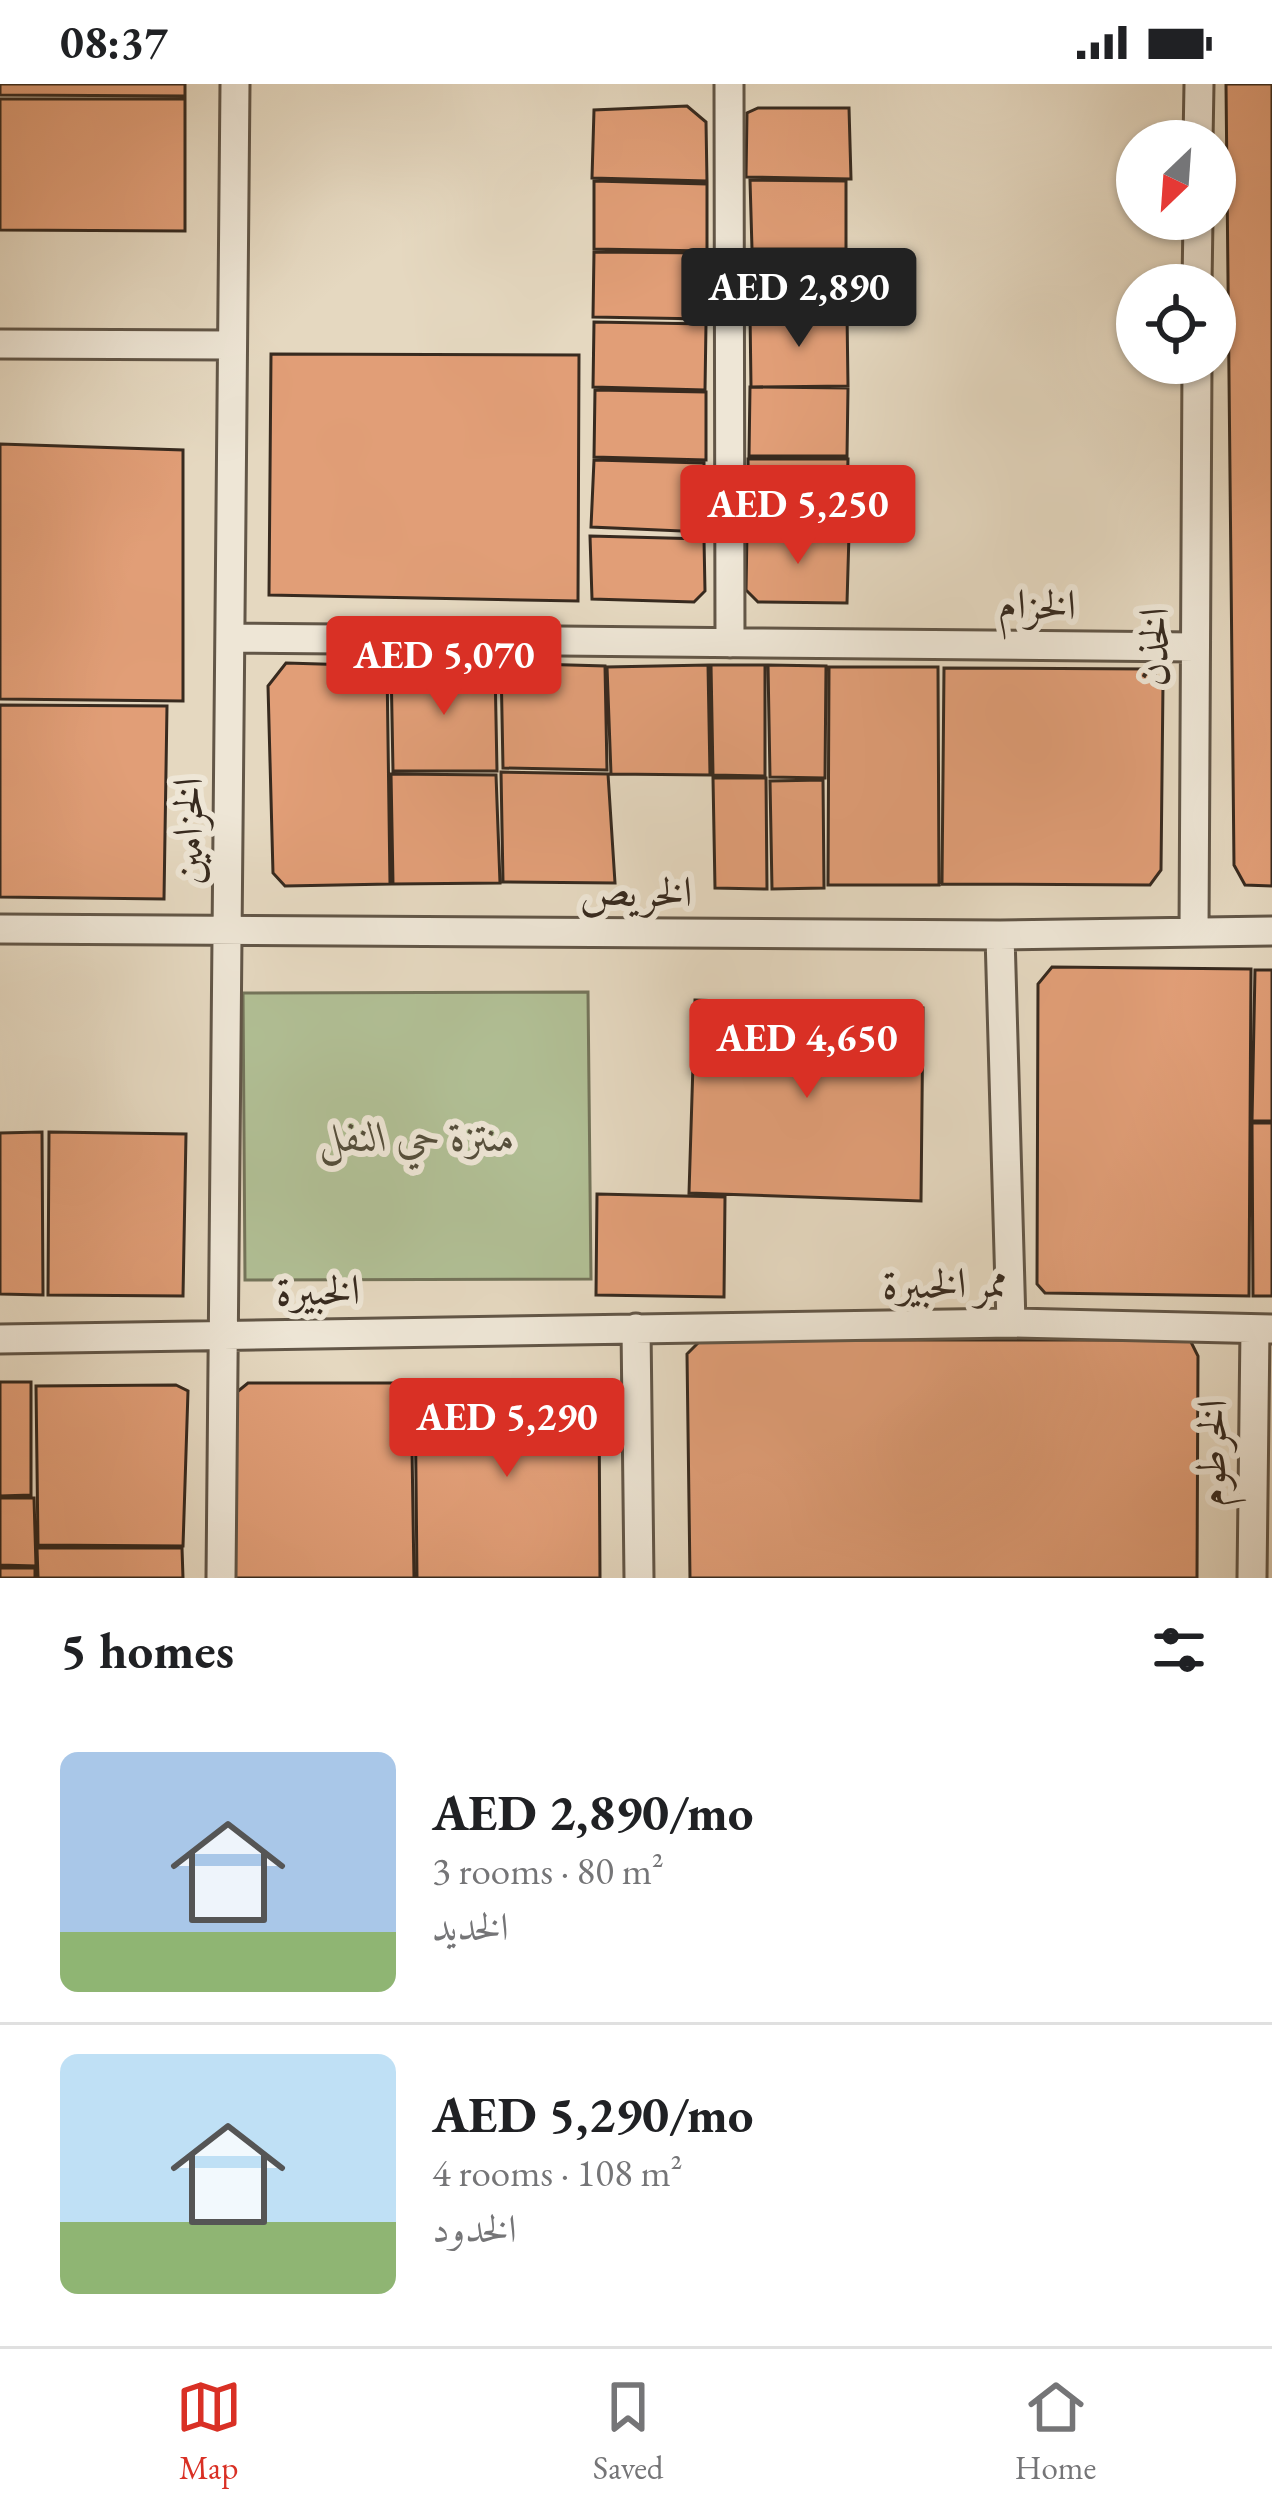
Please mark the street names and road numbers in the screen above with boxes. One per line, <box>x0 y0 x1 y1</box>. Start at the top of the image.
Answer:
street label: الخزام <box>997 576 1077 641</box>
street label: الخذن <box>1126 607 1181 687</box>
street label: الخزامين <box>160 777 215 885</box>
street label: الخريص <box>580 864 692 919</box>
street label: ممر الخبيرة <box>881 1254 1009 1312</box>
street label: الخبيرة <box>275 1262 361 1318</box>
street label: الخرطوم <box>1183 1399 1248 1507</box>

